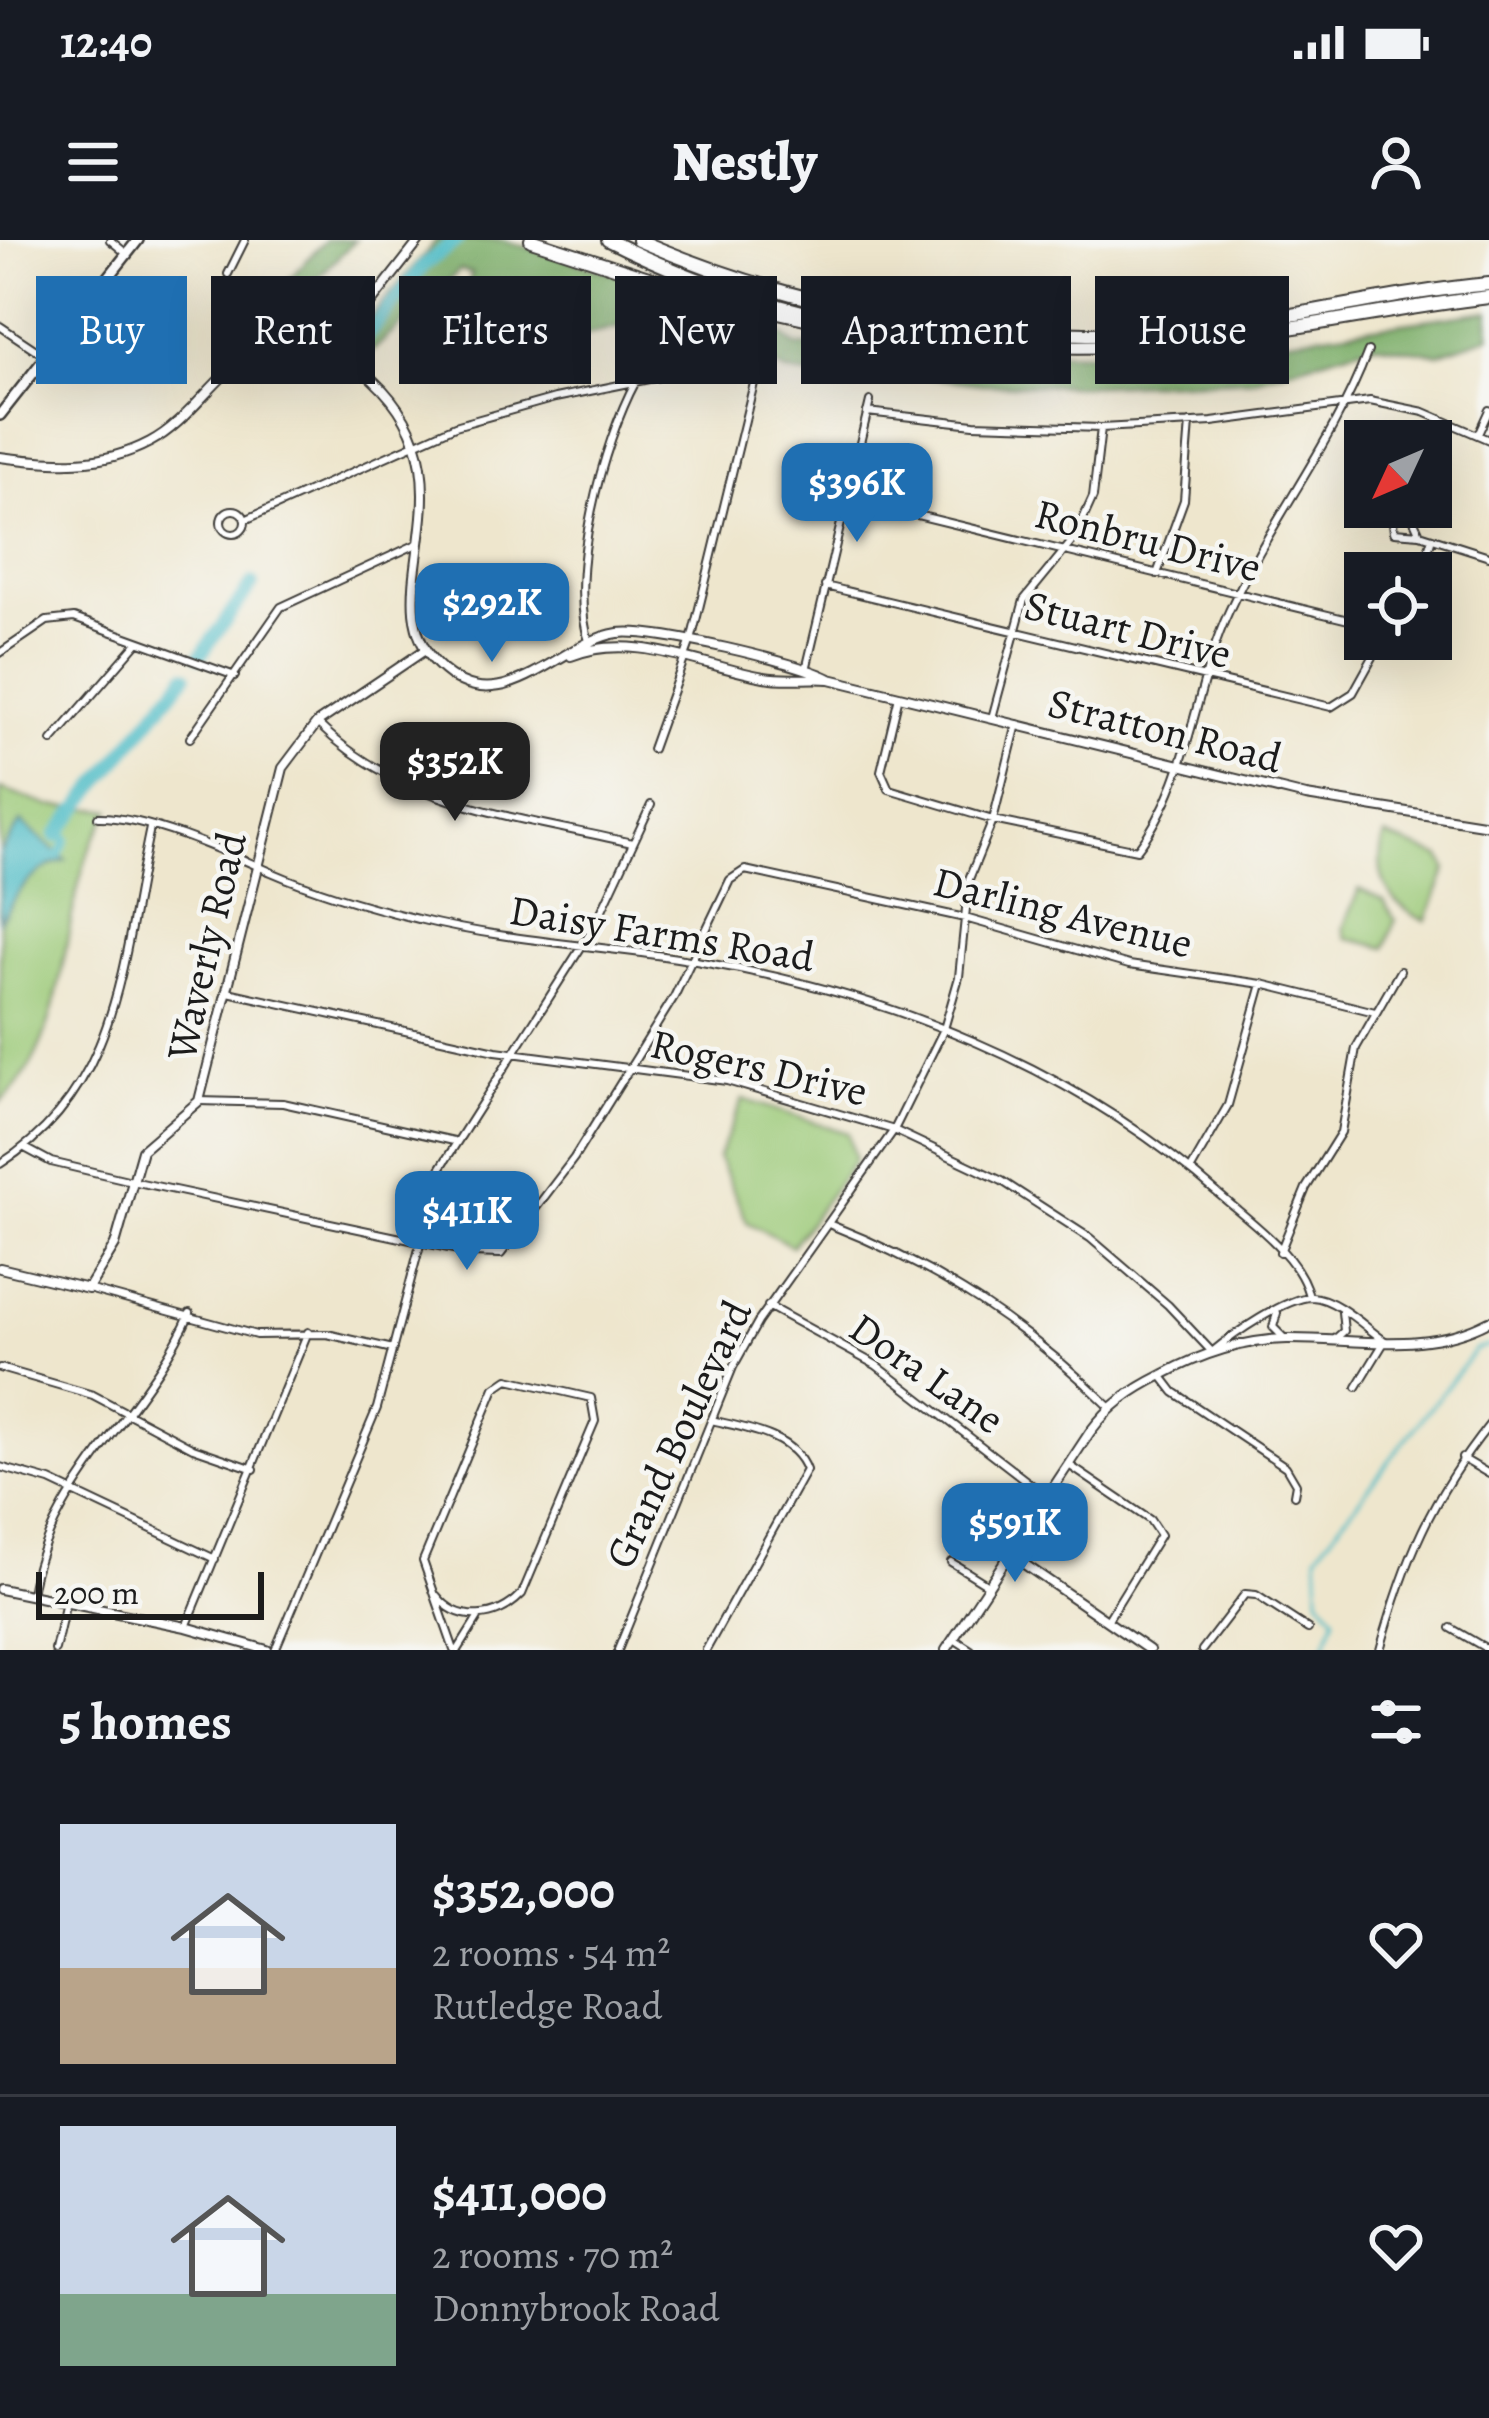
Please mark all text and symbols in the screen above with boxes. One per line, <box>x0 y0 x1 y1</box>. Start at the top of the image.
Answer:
text: 12:40 <box>60 11 152 73</box>
text: Nestly <box>672 125 817 199</box>
icon: menu <box>60 129 126 195</box>
icon: person <box>1363 129 1429 195</box>
chip: Buy <box>36 276 187 384</box>
chip: Rent <box>211 276 375 384</box>
chip: Filters <box>399 276 591 384</box>
chip: New <box>615 276 777 384</box>
chip: Apartment <box>801 276 1071 384</box>
chip: House <box>1095 276 1289 384</box>
north arrow <box>1344 420 1452 528</box>
map controls <box>1344 420 1452 660</box>
pin: $396K <box>773 443 941 545</box>
text: $396K <box>809 455 905 508</box>
street label: Ronbru Drive <box>1029 484 1267 596</box>
button: locate <box>1344 552 1452 660</box>
pin: $292K <box>408 563 576 665</box>
text: $292K <box>442 575 542 628</box>
street label: Stuart Drive <box>1019 576 1237 682</box>
street label: Stratton Road <box>1042 673 1288 787</box>
pin: $352K <box>371 722 539 824</box>
text: $352K <box>407 734 503 787</box>
street label: Waverly Road <box>152 826 260 1067</box>
street label: Darling Avenue <box>928 852 1198 972</box>
street label: Daisy Farms Road <box>506 881 819 985</box>
street label: Rogers Drive <box>645 1014 873 1120</box>
pin: $411K <box>383 1171 551 1273</box>
text: $411K <box>422 1183 512 1236</box>
street label: Grand Boulevard <box>591 1290 765 1577</box>
street label: Dora Lane <box>838 1299 1016 1447</box>
pin: $591K <box>931 1483 1099 1585</box>
text: $591K <box>969 1495 1061 1548</box>
scale bar <box>36 1566 264 1619</box>
text: 200 m <box>54 1570 139 1615</box>
text: 5 homes <box>60 1687 232 1757</box>
icon: filters <box>1363 1689 1429 1755</box>
text: $352,000 <box>432 1856 615 1926</box>
icon: home <box>156 1872 300 2016</box>
icon: heart <box>1363 1911 1429 1977</box>
text: 2 rooms · 54 m² <box>432 1926 670 1979</box>
text: Rutledge Road <box>432 1979 663 2032</box>
text: $411,000 <box>432 2158 607 2228</box>
icon: home <box>156 2174 300 2318</box>
icon: heart <box>1363 2213 1429 2279</box>
text: 2 rooms · 70 m² <box>432 2228 673 2281</box>
text: Donnybrook Road <box>432 2281 720 2334</box>

